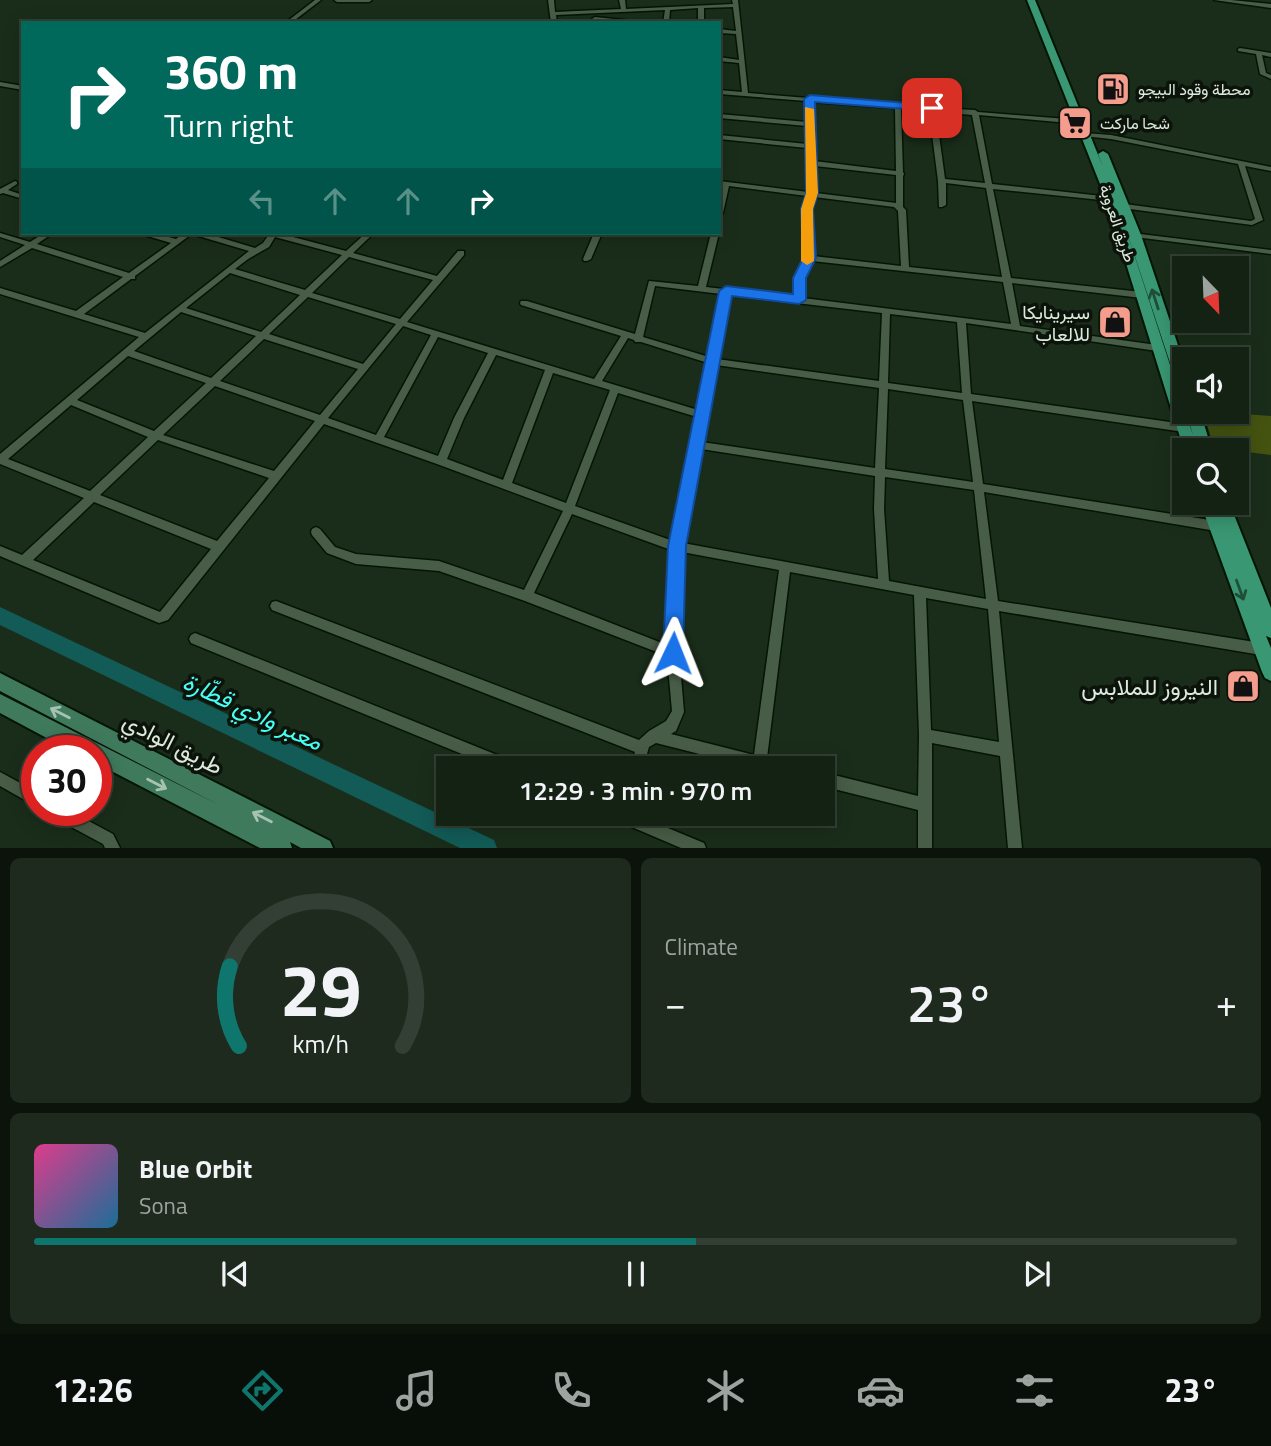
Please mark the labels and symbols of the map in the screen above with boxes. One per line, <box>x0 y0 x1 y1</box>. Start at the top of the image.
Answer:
fuel station icon: محطة وقود البيجو <box>1094 70 1132 108</box>
place label: محطة وقود البيجو <box>1138 77 1250 101</box>
pin <box>902 78 962 138</box>
supermarket icon: شحا ماركت <box>1056 104 1094 142</box>
place label: شحا ماركت <box>1100 111 1170 135</box>
street label: طريق العروبة <box>1093 181 1143 265</box>
north arrow <box>1172 256 1250 332</box>
one-way arrow <box>1148 288 1161 310</box>
place label: سيرينايكا للالعاب <box>1022 297 1090 348</box>
shop icon: سيرينايكا للالعاب <box>1096 303 1134 341</box>
one-way arrow <box>1234 578 1247 600</box>
position arrow <box>636 616 710 690</box>
water label: معبر وادي قطّارة <box>176 663 329 761</box>
shop icon: النيروز للملابس <box>1224 667 1262 705</box>
place label: النيروز للملابس <box>1081 669 1218 704</box>
street label: طريق الوادي <box>116 703 229 785</box>
one-way arrow <box>50 706 71 720</box>
speed limit sign: 30 <box>21 735 112 826</box>
one-way arrow <box>146 778 167 792</box>
one-way arrow <box>252 809 273 823</box>

